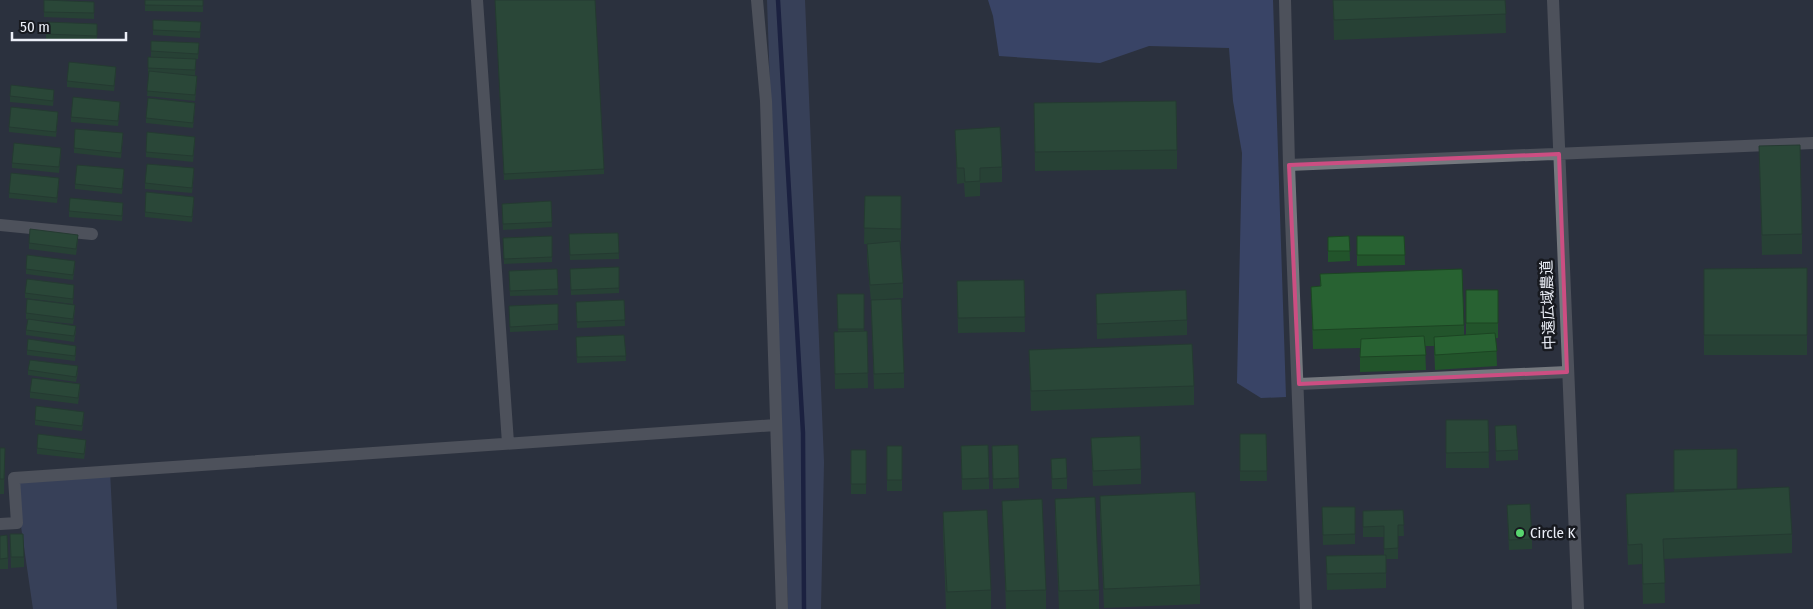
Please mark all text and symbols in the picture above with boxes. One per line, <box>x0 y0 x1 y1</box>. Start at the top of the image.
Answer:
scale bar <box>12 10 126 42</box>
text: 50 m <box>20 18 50 36</box>
street label: 中遠広域農道 <box>1537 260 1559 350</box>
place label: Circle K <box>1530 524 1575 542</box>
marker: Circle K <box>1514 527 1526 539</box>

